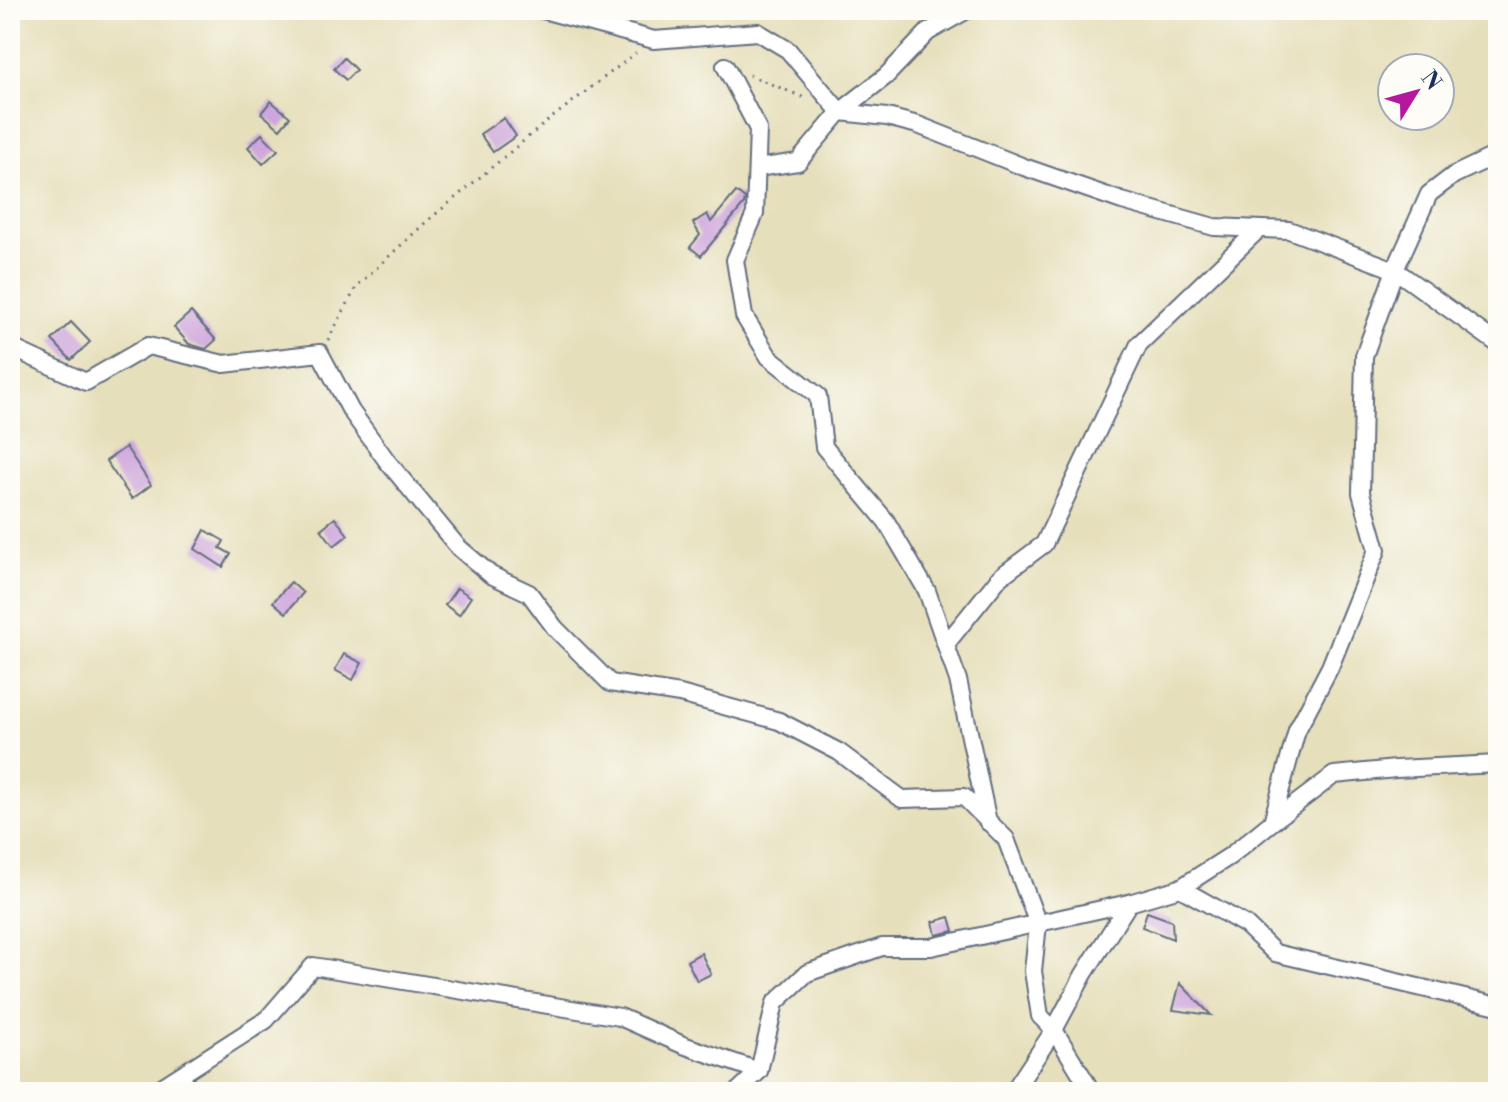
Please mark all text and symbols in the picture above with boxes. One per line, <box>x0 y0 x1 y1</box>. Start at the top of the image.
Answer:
north arrow <box>1376 52 1456 132</box>
text: N <box>1415 66 1447 96</box>

